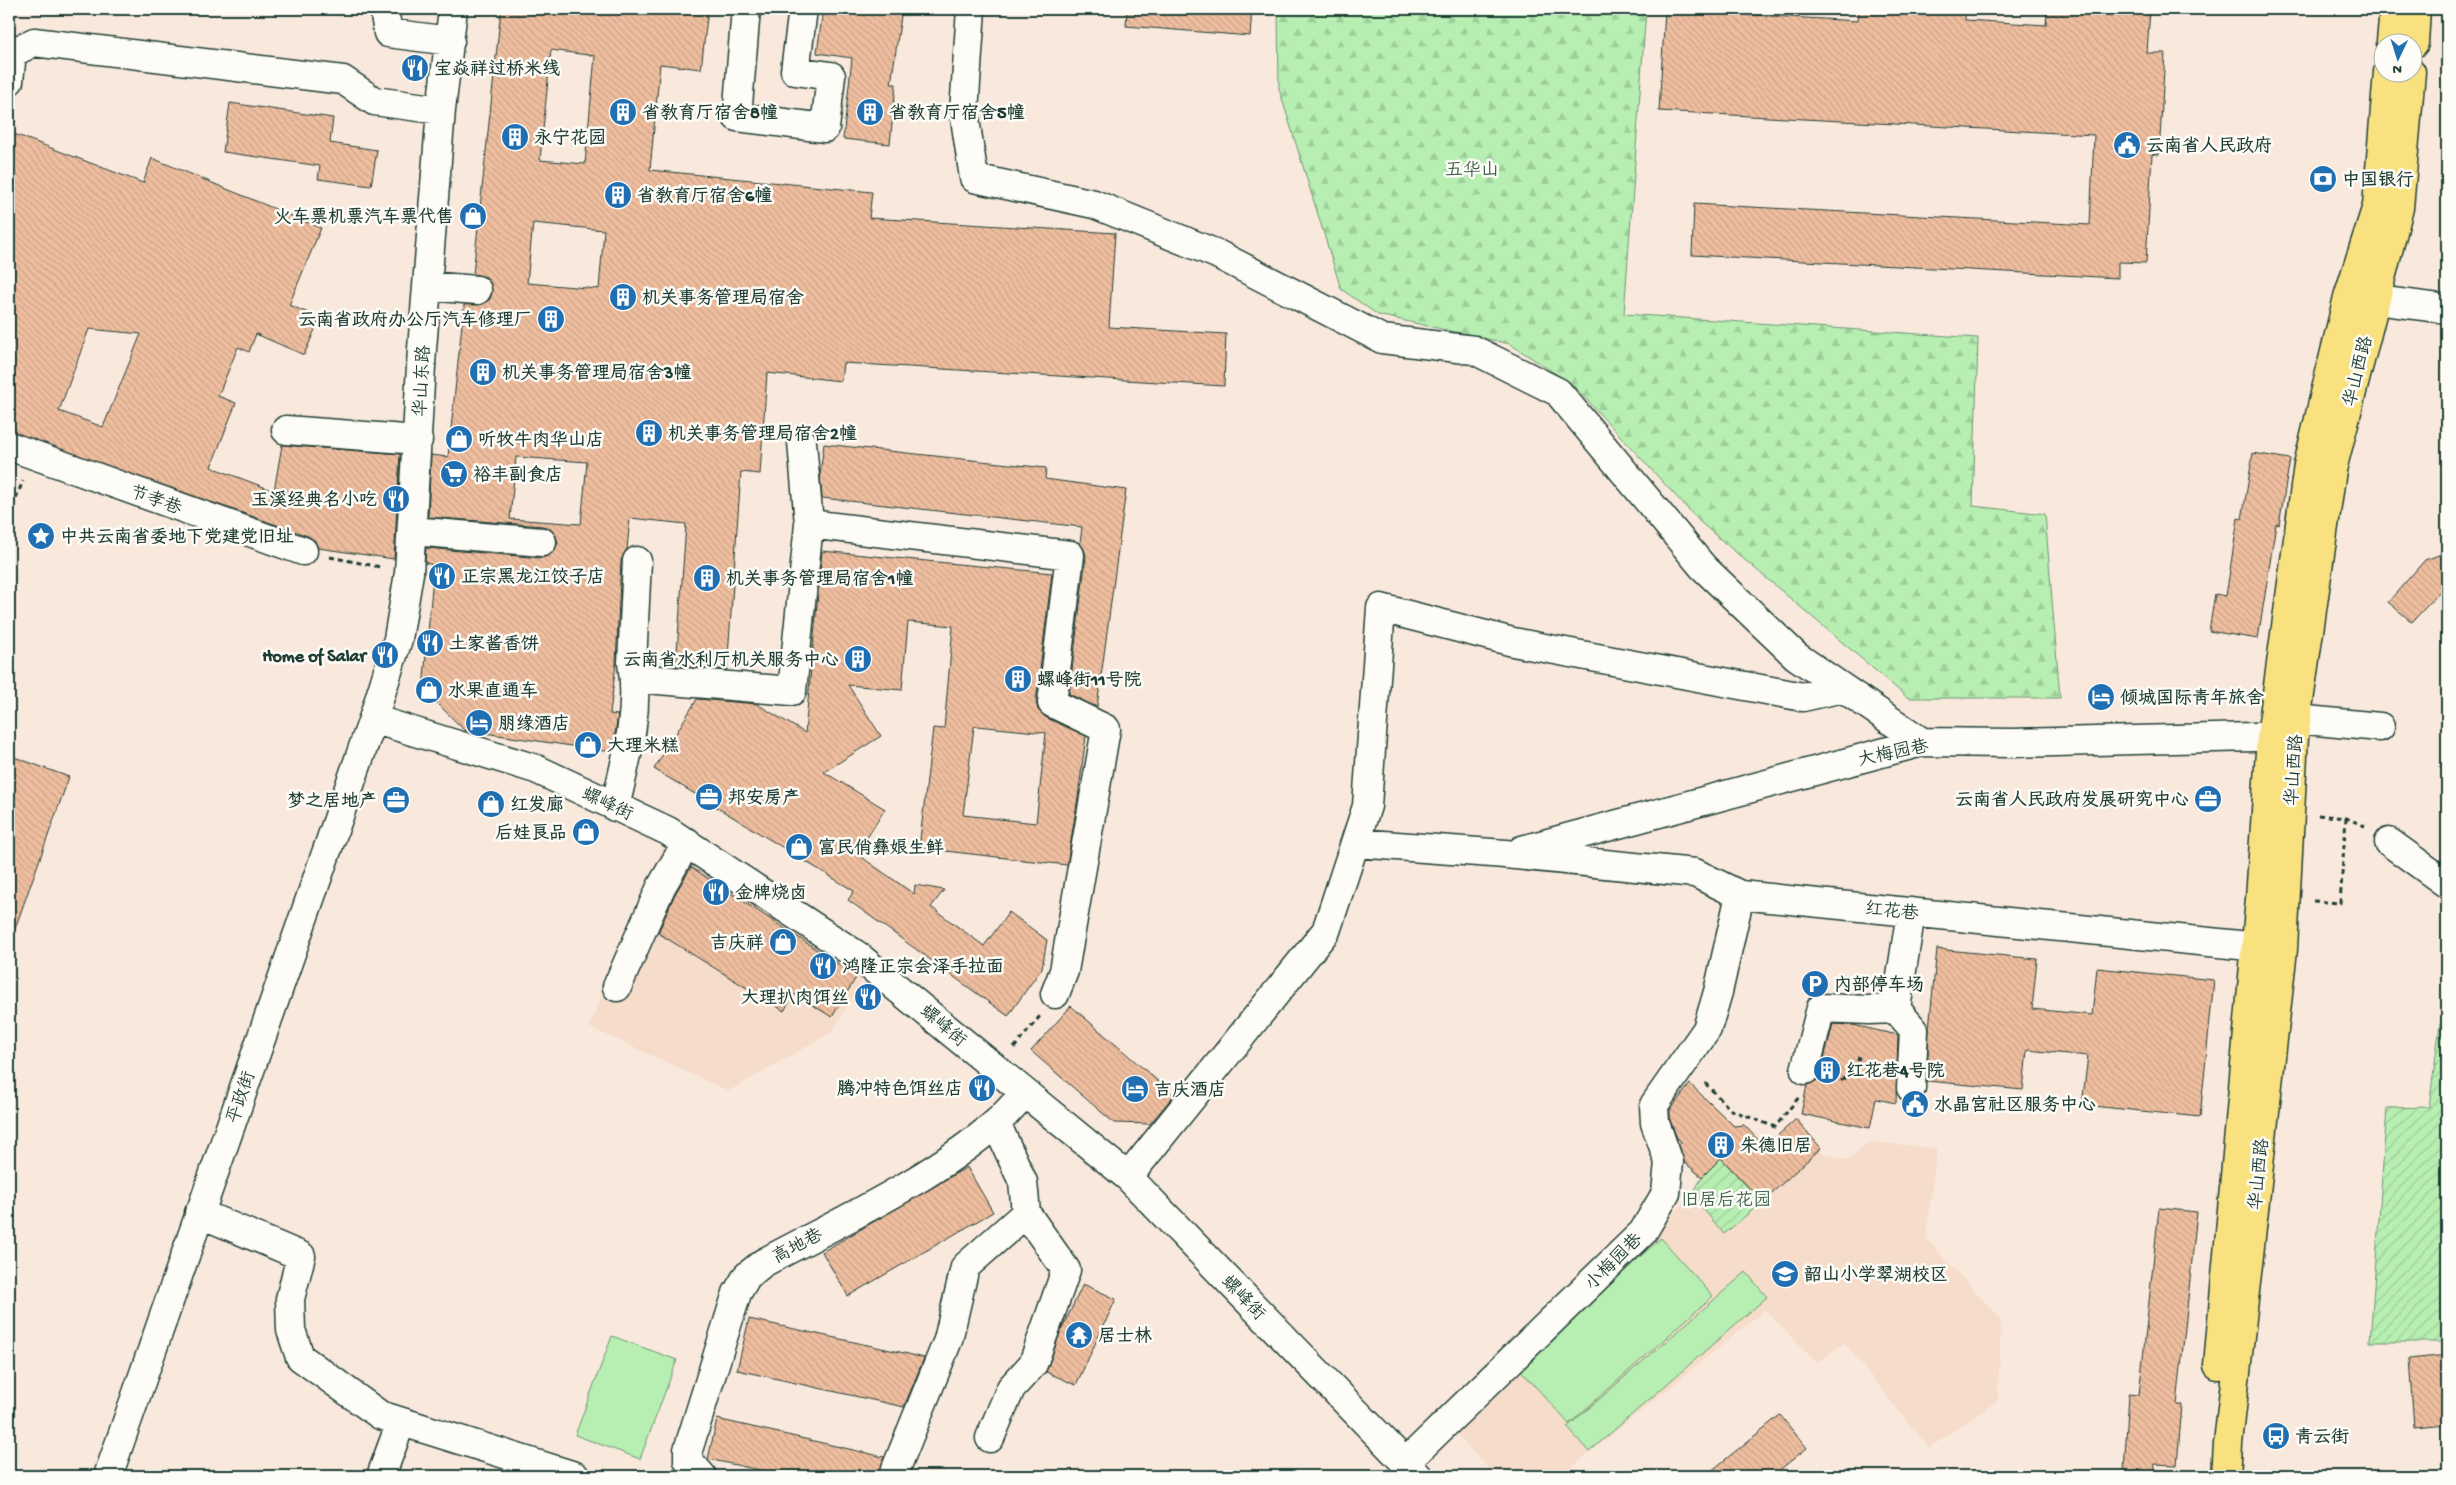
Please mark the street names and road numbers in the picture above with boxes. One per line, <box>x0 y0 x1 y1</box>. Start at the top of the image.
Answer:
street label: 华山西路 <box>2340 334 2378 409</box>
street label: 华山东路 <box>410 345 436 418</box>
street label: 节孝巷 <box>126 481 184 520</box>
street label: 华山西路 <box>2282 733 2308 807</box>
street label: 大梅园巷 <box>1856 736 1931 772</box>
street label: 螺峰街 <box>578 783 636 826</box>
street label: 红花巷 <box>1864 898 1920 926</box>
street label: 螺峰街 <box>915 1001 970 1052</box>
street label: 平政街 <box>223 1069 261 1127</box>
street label: 华山西路 <box>2245 1137 2275 1211</box>
street label: 高地巷 <box>769 1224 827 1269</box>
street label: 小梅园巷 <box>1581 1229 1648 1296</box>
street label: 螺峰街 <box>1216 1271 1269 1325</box>

